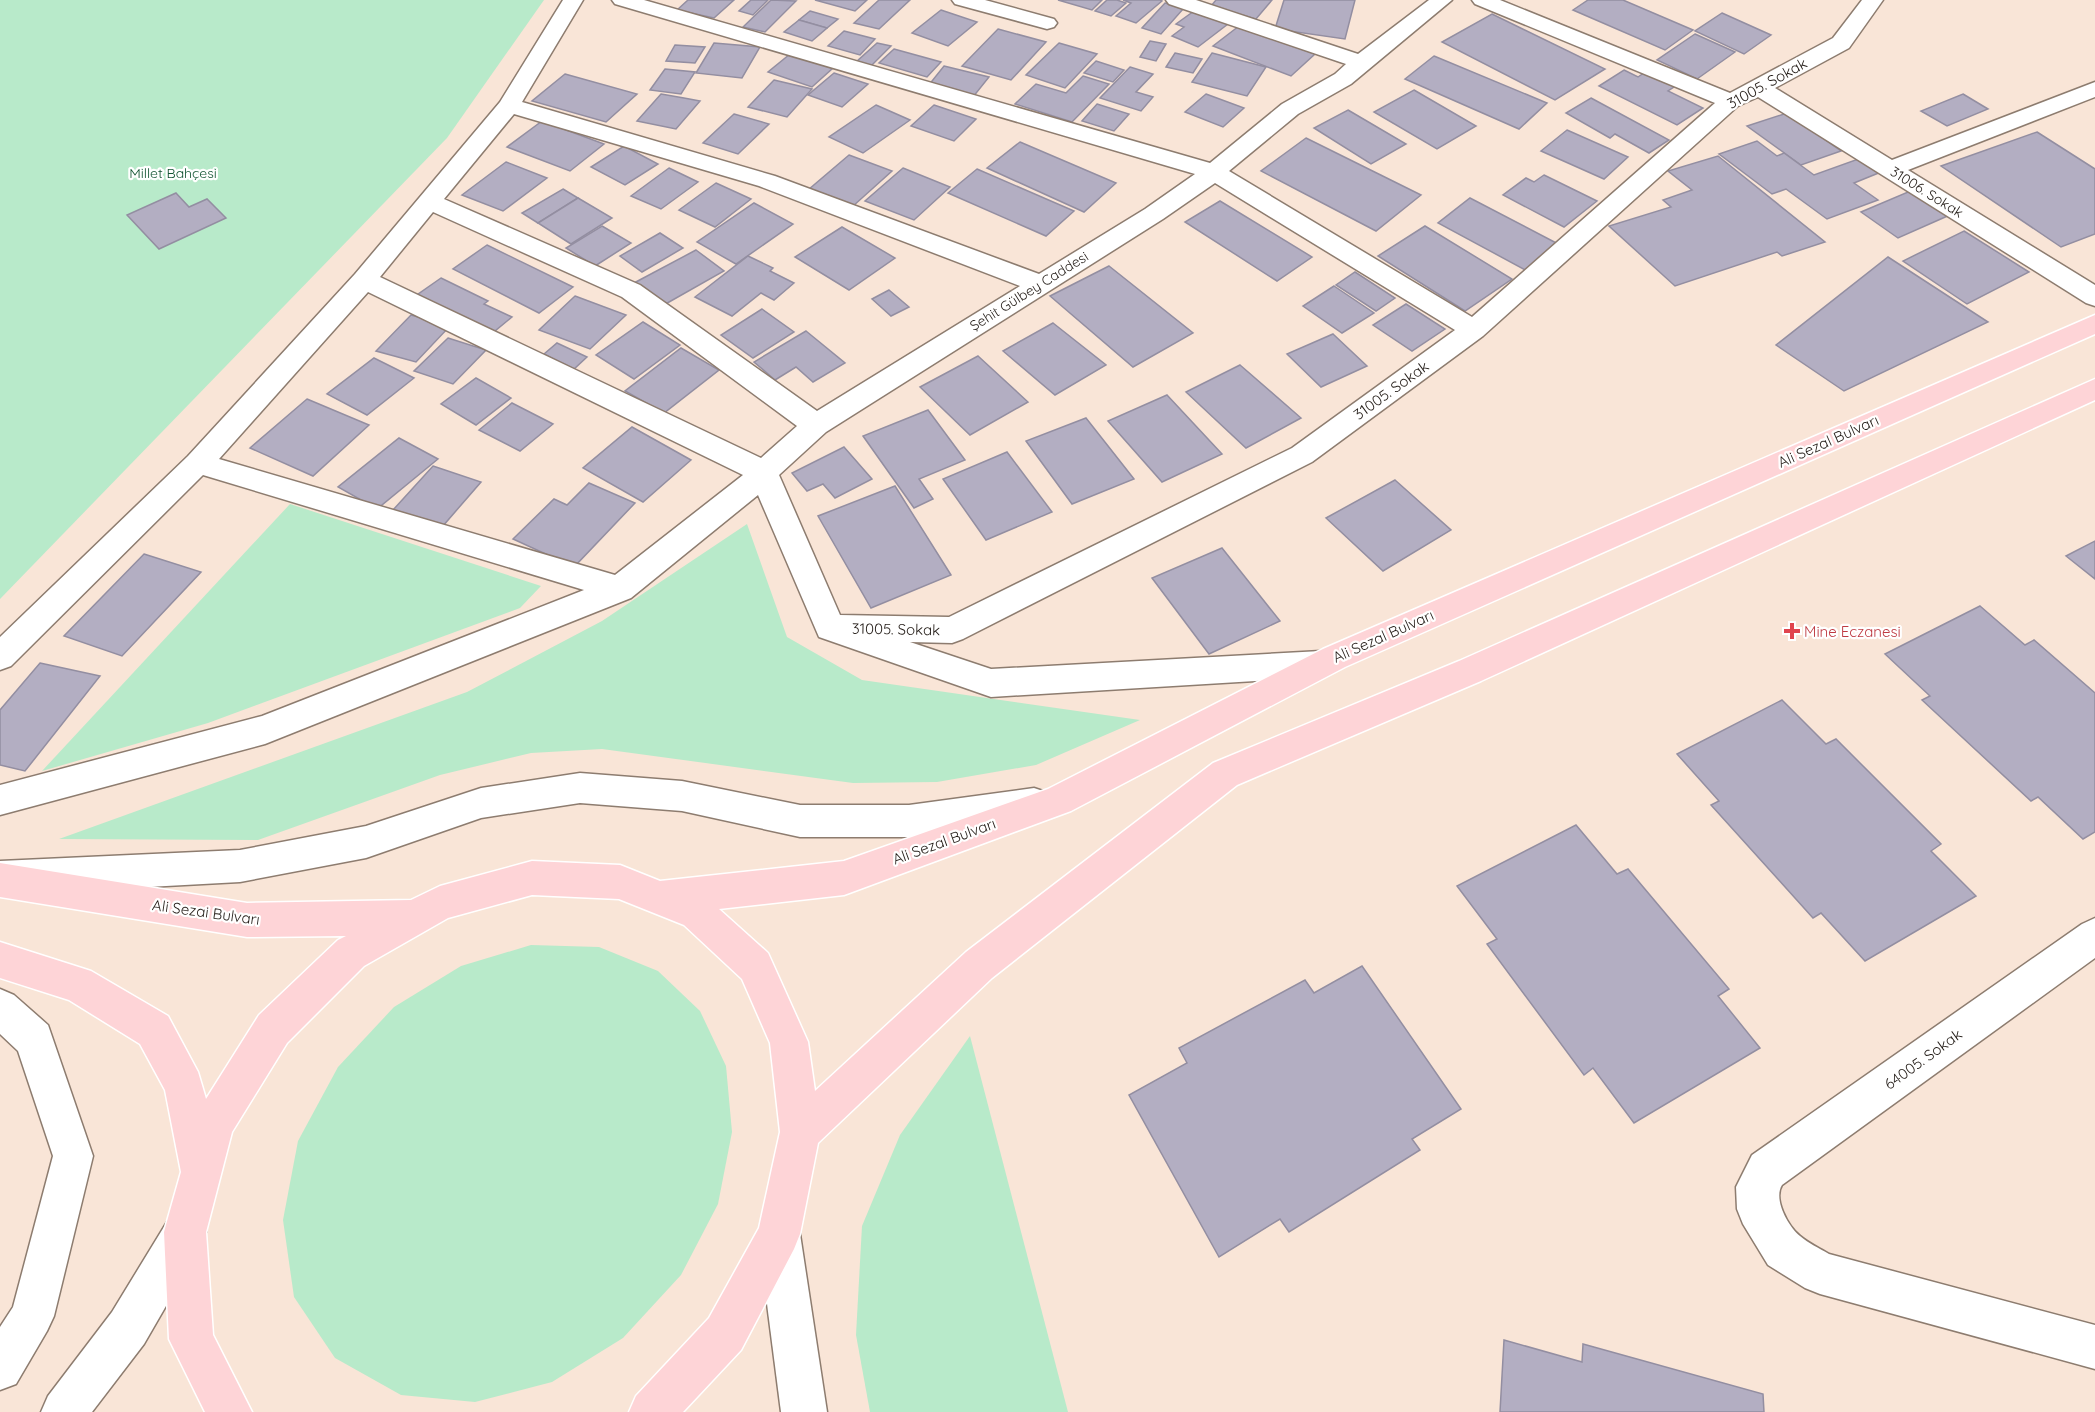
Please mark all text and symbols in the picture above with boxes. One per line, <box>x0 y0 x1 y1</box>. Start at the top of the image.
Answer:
street label: 31005. Sokak <box>1724 53 1810 113</box>
street label: 31006. Sokak <box>1887 162 1967 222</box>
park label: Millet Bahçesi <box>129 164 217 182</box>
street label: Şehit Gülbey Caddesi <box>966 247 1092 335</box>
street label: 31005. Sokak <box>1350 356 1432 424</box>
street label: Ali Sezal Bulvarı <box>1775 410 1881 472</box>
street label: Ali Sezal Bulvarı <box>1330 605 1436 667</box>
street label: 31005. Sokak <box>852 619 940 639</box>
place label: Mine Eczanesi <box>1804 622 1901 641</box>
marker: Mine Eczanesi <box>1785 624 1799 638</box>
street label: Ali Sezal Bulvarı <box>890 814 998 868</box>
street label: Ali Sezai Bulvarı <box>151 895 261 929</box>
street label: 64005. Sokak <box>1881 1025 1965 1093</box>

